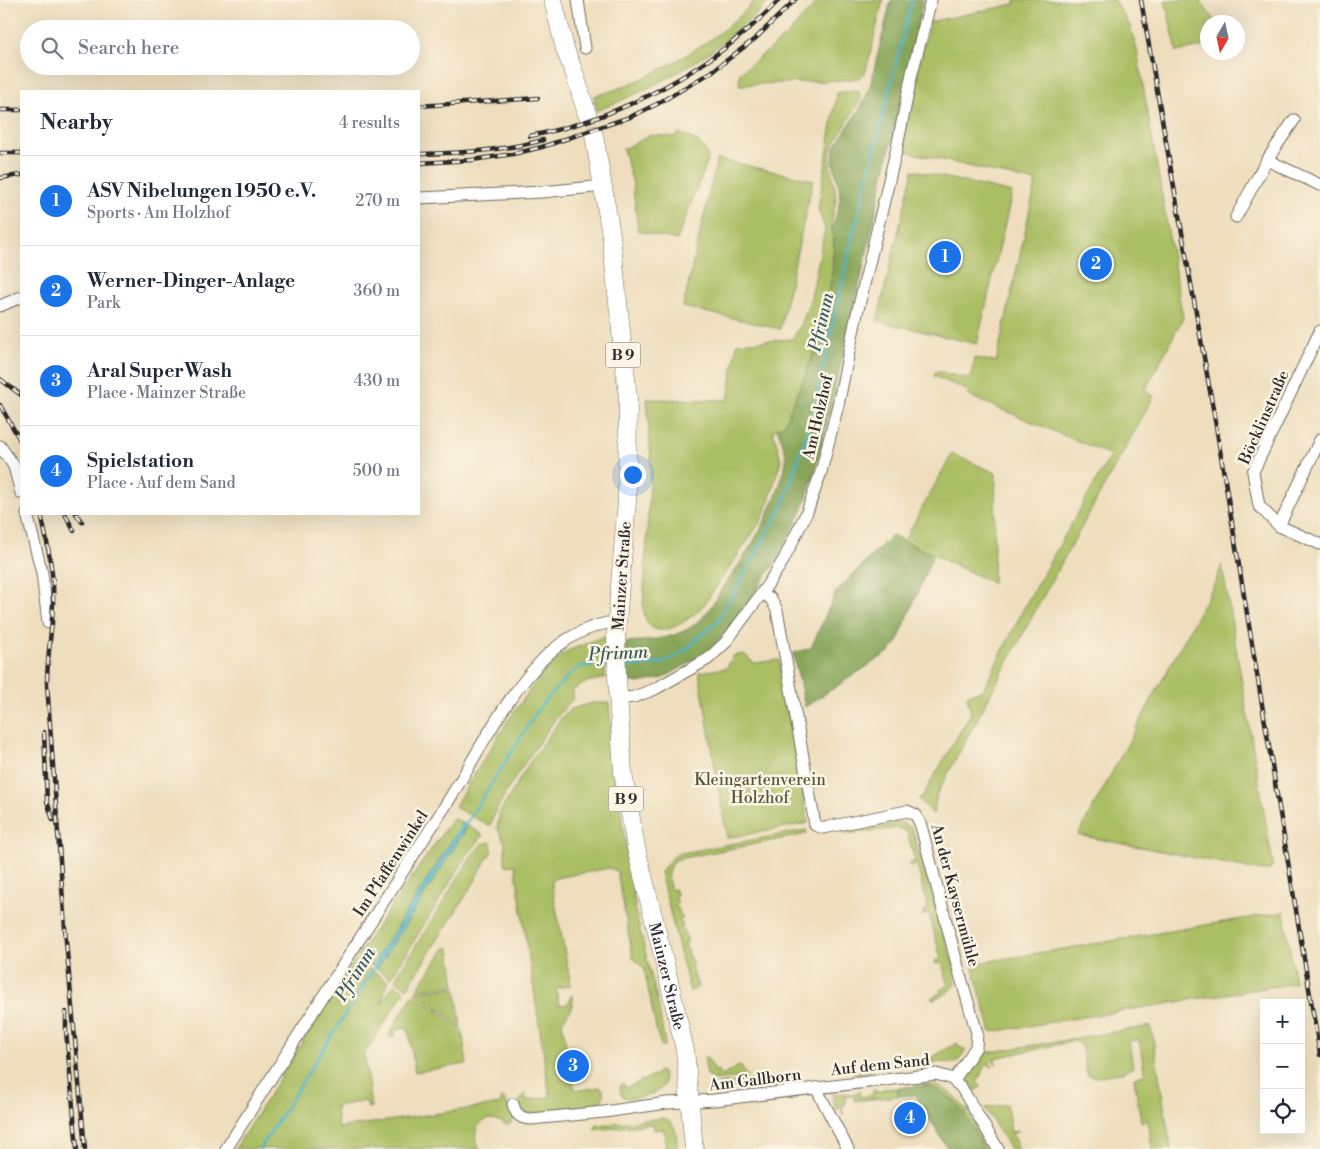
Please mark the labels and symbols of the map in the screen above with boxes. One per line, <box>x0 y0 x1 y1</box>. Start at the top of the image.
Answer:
north arrow <box>1200 15 1245 60</box>
pin: 1 <box>929 238 961 276</box>
pin: 2 <box>1080 245 1112 283</box>
water label: Pfrimm <box>803 290 840 355</box>
road number: B 9 <box>606 342 640 368</box>
street label: Böcklinstraße <box>1234 367 1294 469</box>
street label: Am Holzhof <box>798 372 838 463</box>
your location <box>620 462 646 488</box>
street label: Mainzer Straße <box>608 521 636 632</box>
water label: Pfrimm <box>587 640 649 667</box>
park label: Kleingartenverein Holzhof <box>694 770 826 808</box>
road number: B 9 <box>608 786 644 812</box>
street label: Im Pfaffenwinkel <box>349 806 433 920</box>
street label: An der Kaysermühle <box>926 821 984 969</box>
street label: Mainzer Straße <box>644 920 689 1032</box>
water label: Pfrimm <box>329 942 381 1007</box>
pin: 3 <box>557 1047 589 1085</box>
street label: Auf dem Sand <box>829 1050 931 1080</box>
street label: Am Gallborn <box>707 1064 803 1096</box>
pin: 4 <box>894 1099 926 1137</box>

